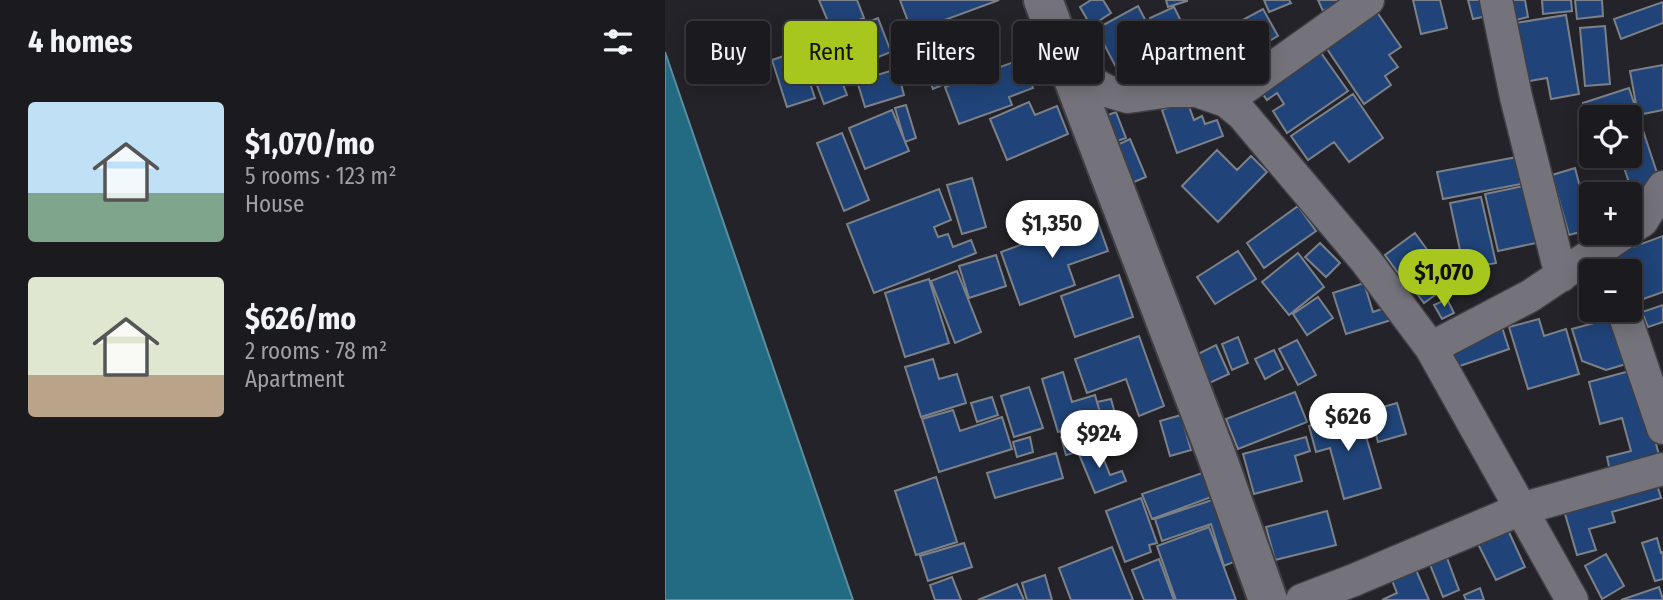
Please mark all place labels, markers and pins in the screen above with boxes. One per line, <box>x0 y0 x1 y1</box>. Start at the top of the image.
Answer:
pin: $1,350 <box>995 201 1109 260</box>
pin: $1,070 <box>1387 250 1501 309</box>
pin: $626 <box>1307 393 1389 453</box>
pin: $924 <box>1058 410 1140 470</box>

